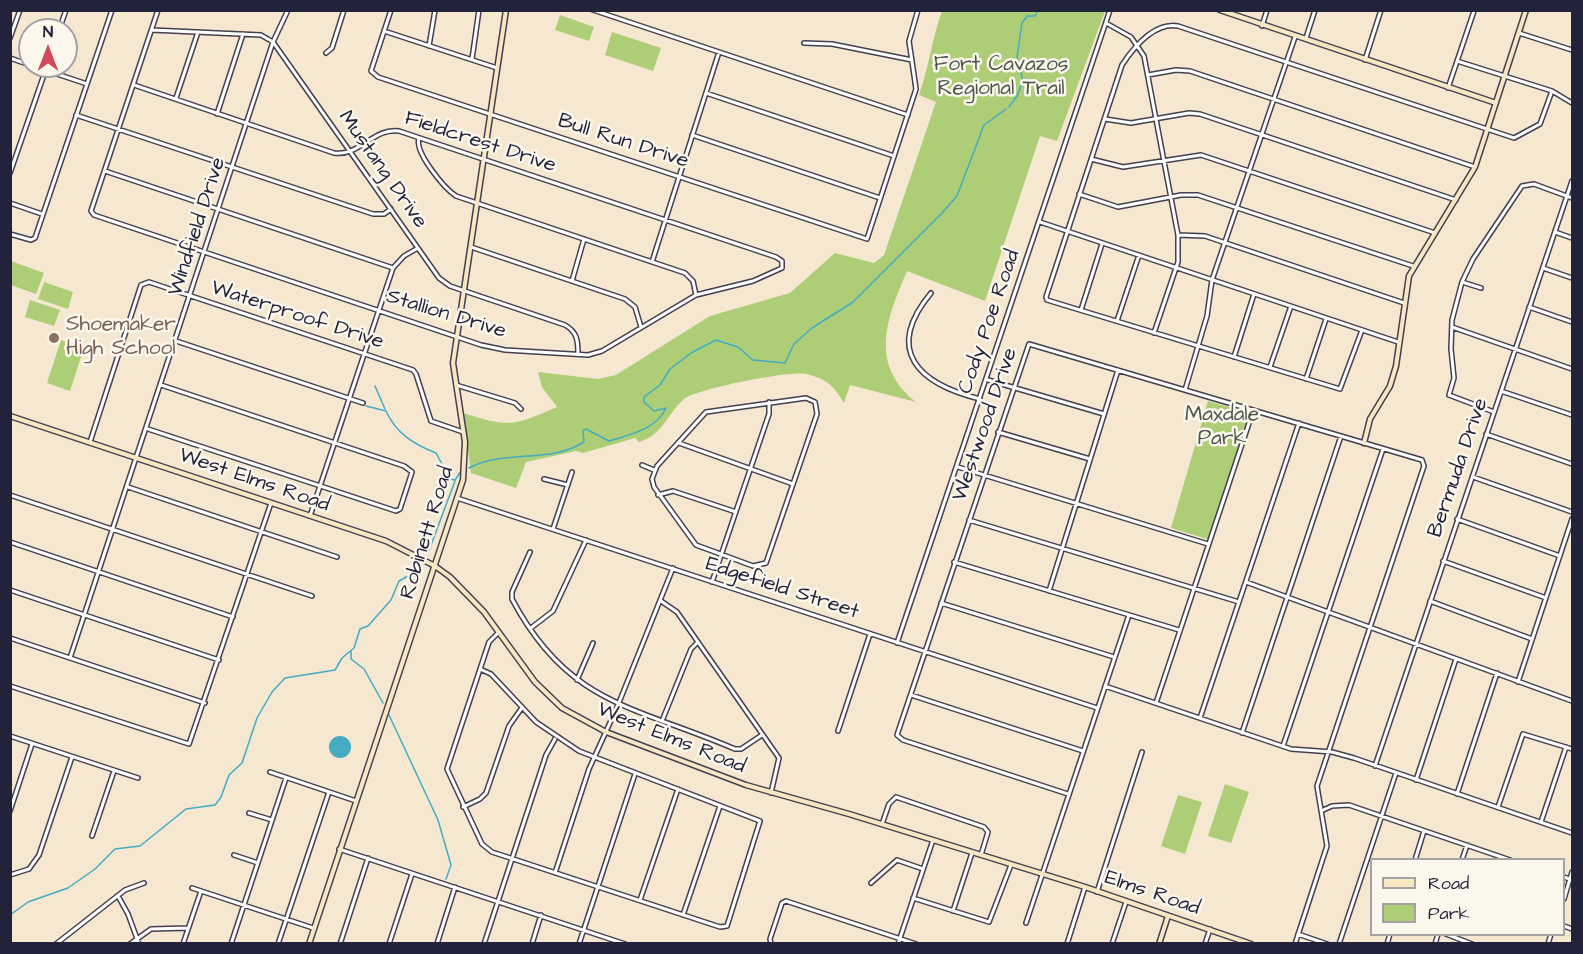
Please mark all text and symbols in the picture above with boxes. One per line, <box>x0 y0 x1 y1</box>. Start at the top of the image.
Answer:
north arrow <box>18 18 78 78</box>
text: N <box>43 21 53 43</box>
park label: Fort Cavazos Regional Trail <box>934 53 1068 103</box>
street label: Mustang Drive <box>332 106 432 234</box>
street label: Fieldcrest Drive <box>401 107 559 179</box>
street label: Bull Run Drive <box>555 109 691 175</box>
street label: Windfield Drive <box>164 154 232 300</box>
street label: Cody Poe Road <box>954 247 1026 397</box>
street label: Waterproof Drive <box>207 276 387 356</box>
street label: Stallion Drive <box>383 285 509 345</box>
place label: Shoemaker High School <box>66 313 176 363</box>
marker: Shoemaker High School <box>47 331 61 345</box>
street label: Westwood Drive <box>948 345 1024 505</box>
street label: Bermuda Drive <box>1423 395 1495 541</box>
park label: Maxdale Park <box>1185 403 1259 453</box>
street label: West Elms Road <box>175 443 333 519</box>
street label: Robinett Road <box>396 464 460 602</box>
street label: Edgefield Street <box>702 552 862 626</box>
street label: West Elms Road <box>593 698 749 780</box>
legend <box>1370 858 1565 936</box>
street label: Elms Road <box>1101 866 1203 922</box>
text: Road <box>1428 871 1469 896</box>
text: Park <box>1428 901 1470 926</box>

